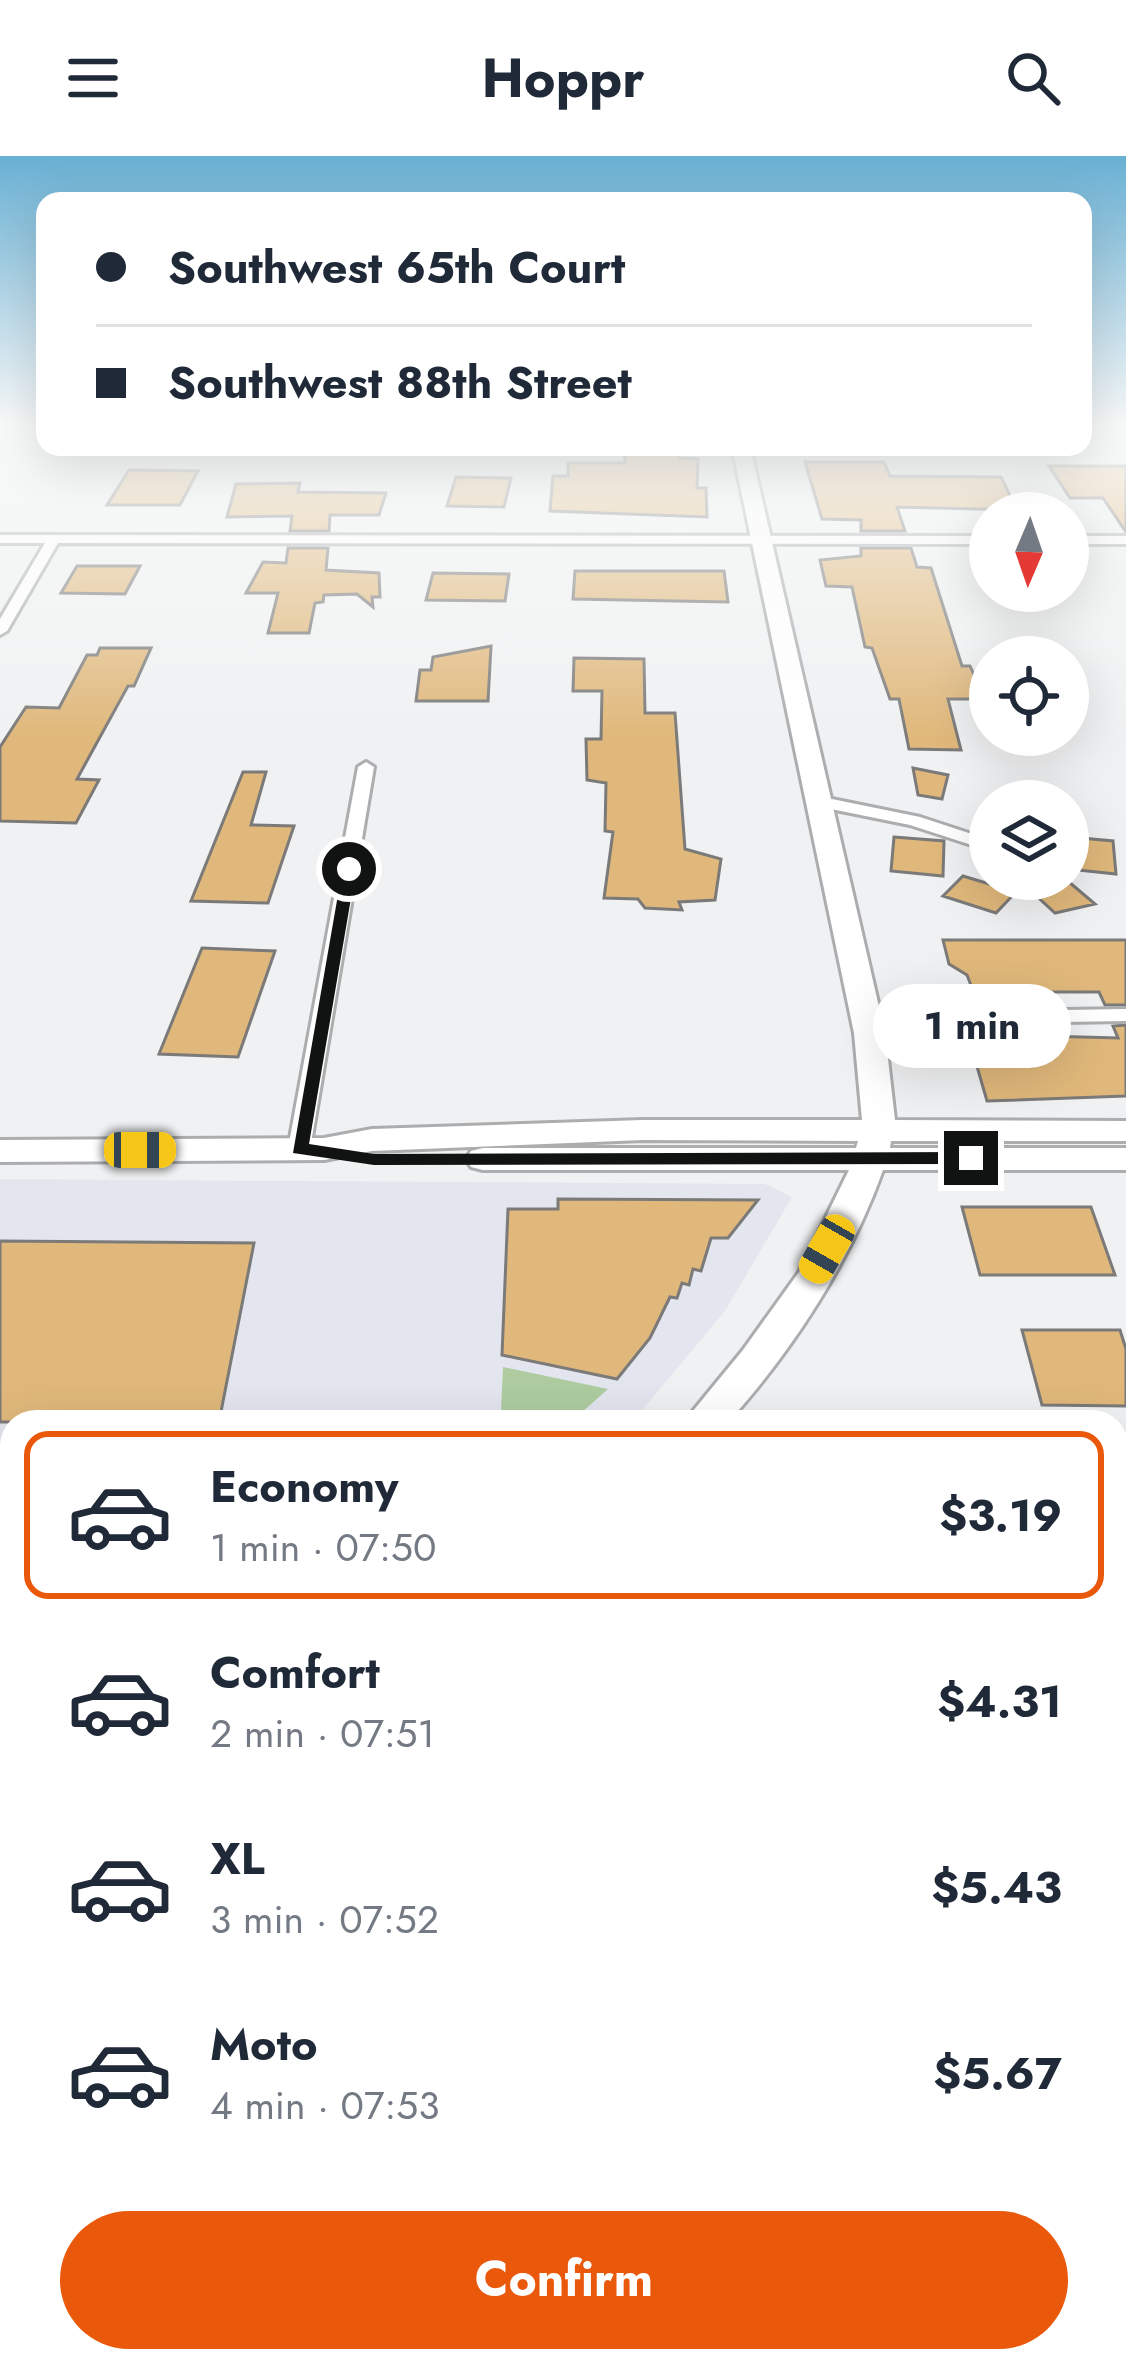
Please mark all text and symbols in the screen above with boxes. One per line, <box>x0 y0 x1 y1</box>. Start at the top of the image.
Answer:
text: Hoppr <box>481 39 645 117</box>
icon: menu <box>60 45 126 111</box>
icon: search <box>1000 45 1066 111</box>
text: Southwest 65th Court <box>168 235 625 300</box>
text: Southwest 88th Street <box>168 350 632 415</box>
north arrow <box>969 492 1089 612</box>
map controls <box>969 492 1089 900</box>
button: locate <box>969 636 1089 756</box>
button: layers <box>969 780 1089 900</box>
route start <box>322 842 376 896</box>
callout: 1 min <box>872 984 1070 1068</box>
text: 1 min <box>924 997 1020 1054</box>
route end <box>944 1131 998 1185</box>
car <box>104 1132 176 1168</box>
car <box>793 1209 861 1289</box>
text: Economy <box>210 1454 398 1519</box>
icon: car <box>66 1461 174 1569</box>
text: $3.19 <box>939 1483 1062 1548</box>
text: 1 min · 07:50 <box>210 1519 436 1576</box>
text: Comfort <box>210 1640 380 1705</box>
icon: car <box>66 1647 174 1755</box>
text: $4.31 <box>937 1669 1062 1734</box>
text: 2 min · 07:51 <box>210 1705 435 1762</box>
text: XL <box>210 1826 265 1891</box>
icon: car <box>66 1833 174 1941</box>
text: $5.43 <box>931 1855 1062 1920</box>
text: 3 min · 07:52 <box>210 1891 439 1948</box>
text: Moto <box>210 2012 318 2077</box>
icon: car <box>66 2019 174 2127</box>
text: $5.67 <box>933 2041 1062 2106</box>
text: 4 min · 07:53 <box>210 2077 439 2134</box>
button: Confirm <box>60 2211 1068 2349</box>

